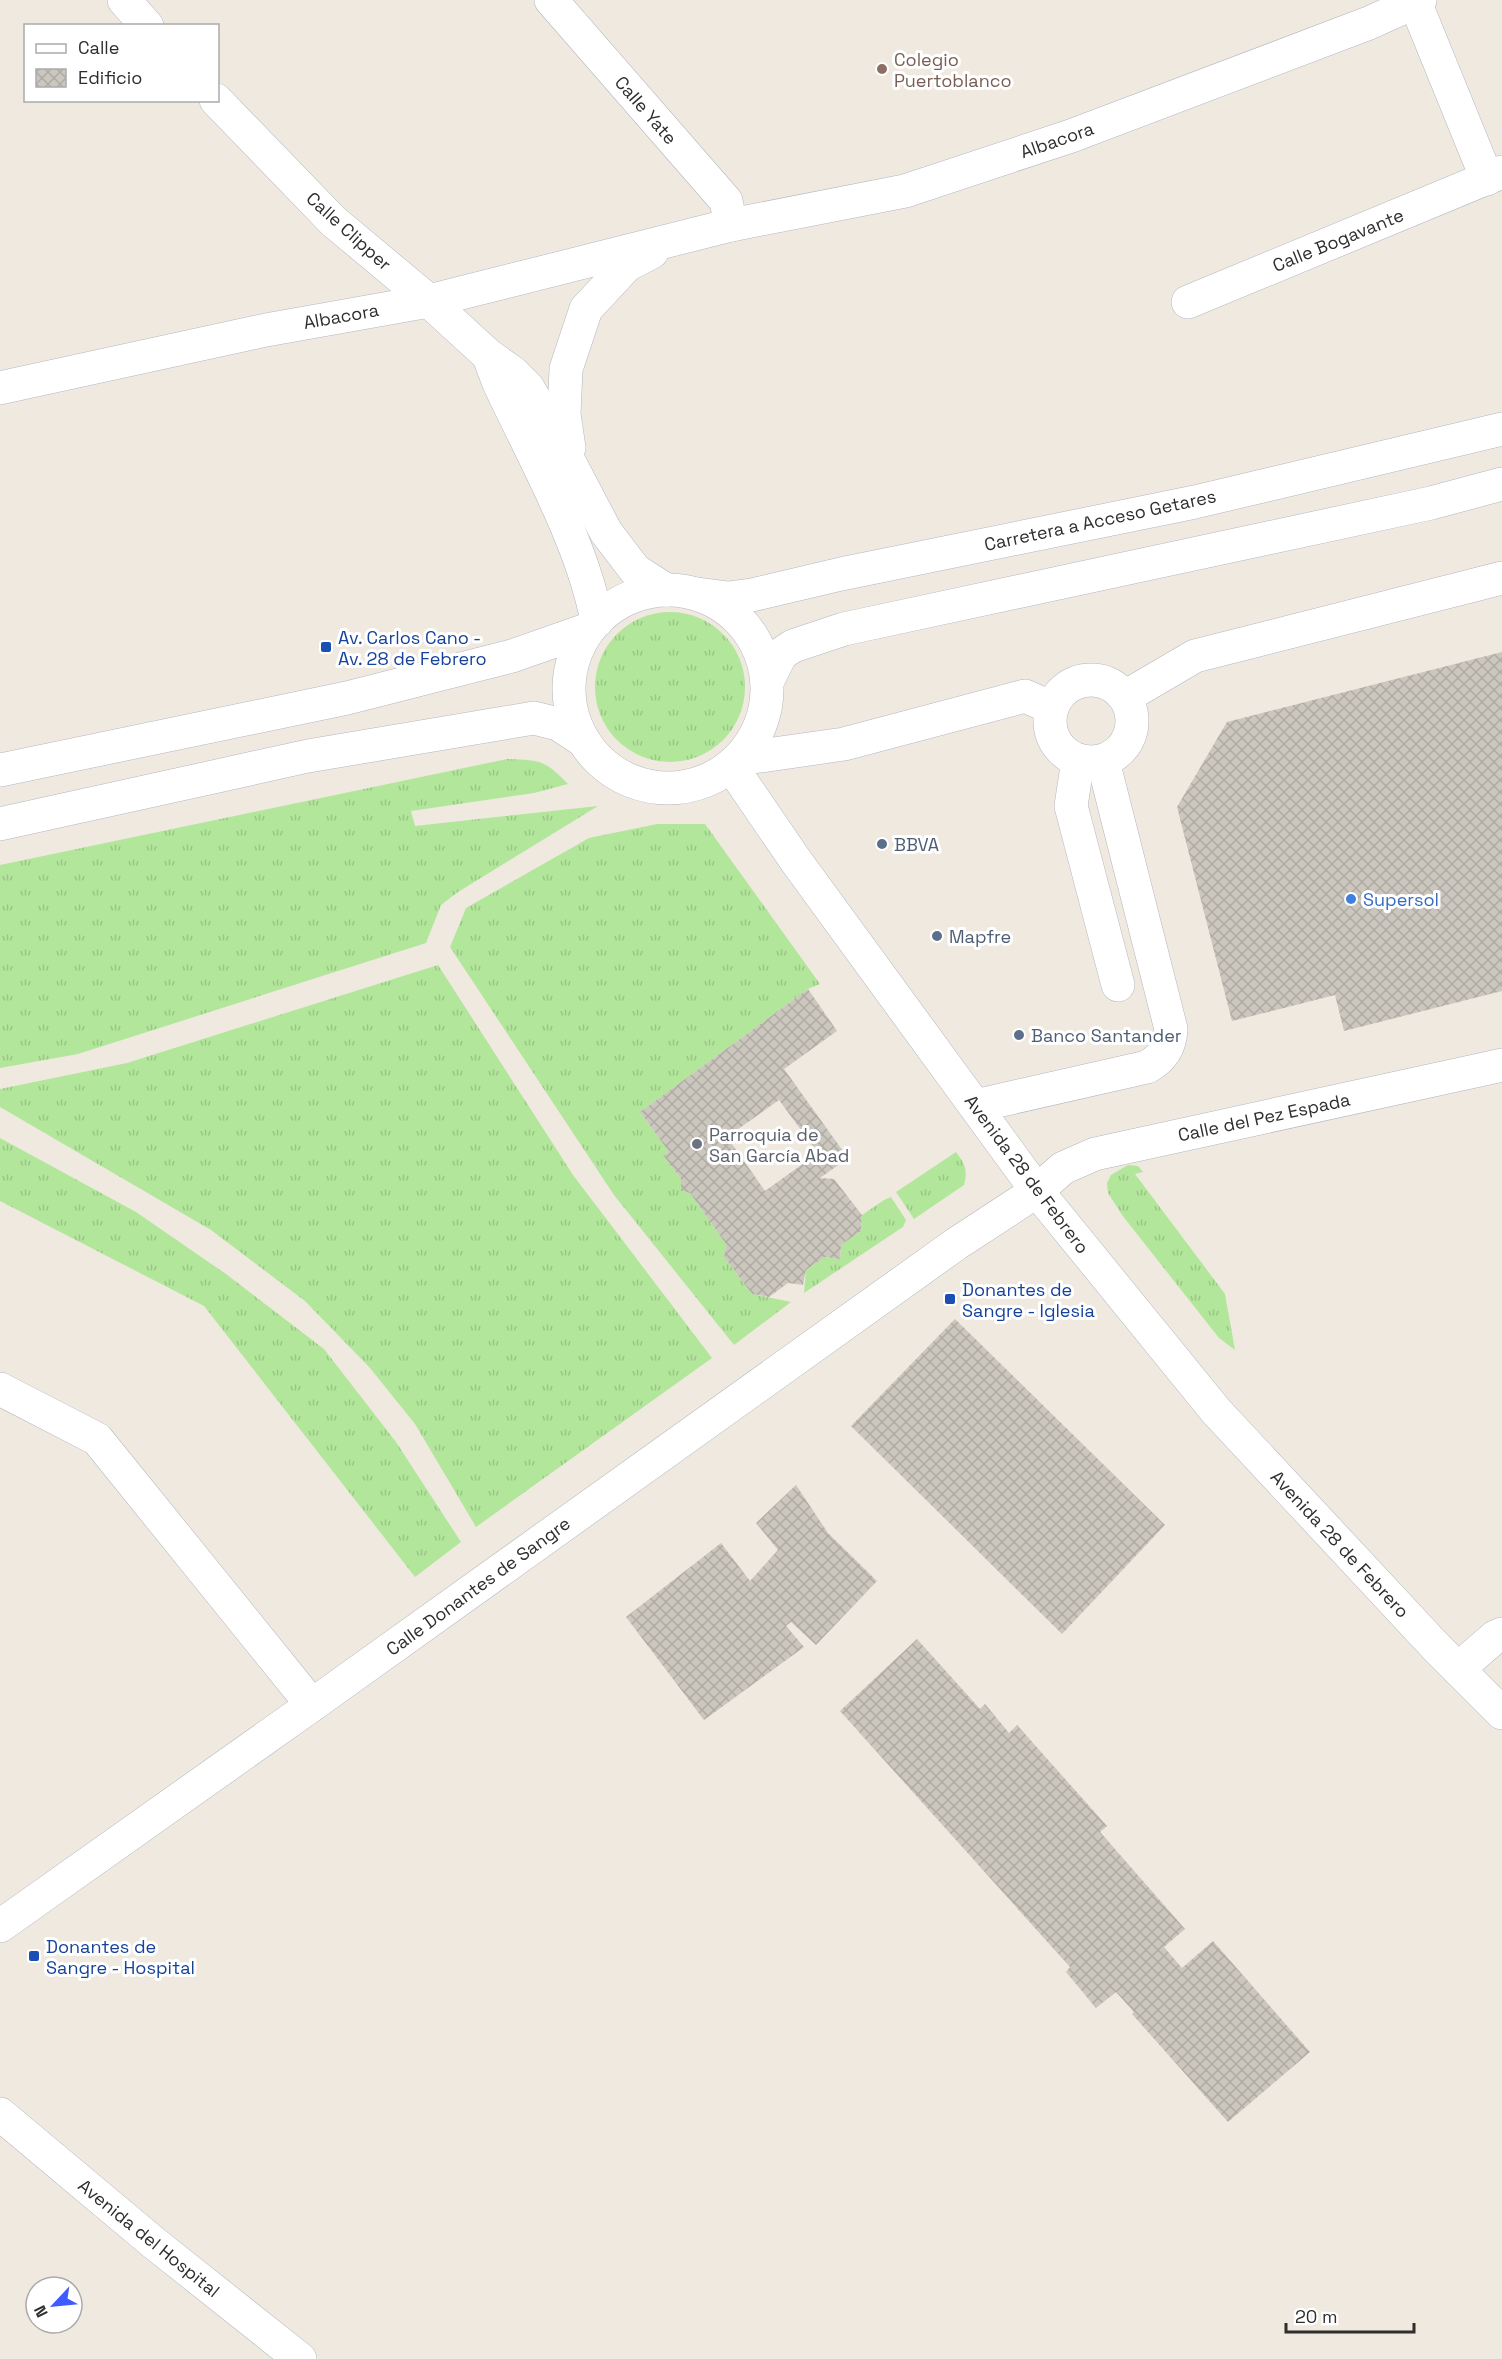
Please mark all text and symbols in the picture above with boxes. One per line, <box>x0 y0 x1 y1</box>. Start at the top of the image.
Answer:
legend <box>24 24 219 102</box>
text: Calle <box>78 36 119 59</box>
place label: Colegio Puertoblanco <box>894 48 1012 92</box>
marker: Colegio Puertoblanco <box>875 62 889 76</box>
text: Edificio <box>78 66 142 89</box>
street label: Calle Yate <box>610 71 682 149</box>
street label: Albacora <box>1017 117 1097 163</box>
street label: Calle Clipper <box>302 187 397 275</box>
street label: Calle Bogavante <box>1269 203 1407 277</box>
street label: Albacora <box>301 298 381 334</box>
street label: Carretera a Acceso Getares <box>982 484 1218 556</box>
place label: Av. Carlos Cano - Av. 28 de Febrero <box>338 626 487 670</box>
marker: Av. Carlos Cano - Av. 28 de Febrero <box>319 640 333 654</box>
place label: BBVA <box>894 833 939 856</box>
marker: BBVA <box>875 837 889 851</box>
place label: Supersol <box>1363 888 1439 911</box>
marker: Supersol <box>1344 892 1358 906</box>
place label: Mapfre <box>949 925 1011 948</box>
marker: Mapfre <box>930 929 944 943</box>
place label: Banco Santander <box>1031 1024 1182 1047</box>
marker: Banco Santander <box>1012 1028 1026 1042</box>
street label: Calle del Pez Espada <box>1176 1088 1352 1146</box>
street label: Avenida 28 de Febrero <box>960 1090 1094 1258</box>
place label: Parroquia de San García Abad <box>709 1123 849 1167</box>
marker: Parroquia de San García Abad <box>690 1137 704 1151</box>
place label: Donantes de Sangre - Iglesia <box>962 1278 1095 1322</box>
marker: Donantes de Sangre - Iglesia <box>943 1292 957 1306</box>
street label: Avenida 28 de Febrero <box>1266 1466 1414 1622</box>
street label: Calle Donantes de Sangre <box>381 1511 575 1661</box>
place label: Donantes de Sangre - Hospital <box>46 1935 195 1979</box>
marker: Donantes de Sangre - Hospital <box>27 1949 41 1963</box>
street label: Avenida del Hospital <box>73 2174 225 2302</box>
north arrow <box>24 2275 84 2335</box>
scale bar <box>1286 2296 1414 2334</box>
text: N <box>29 2302 53 2321</box>
text: 20 m <box>1295 2305 1338 2328</box>

